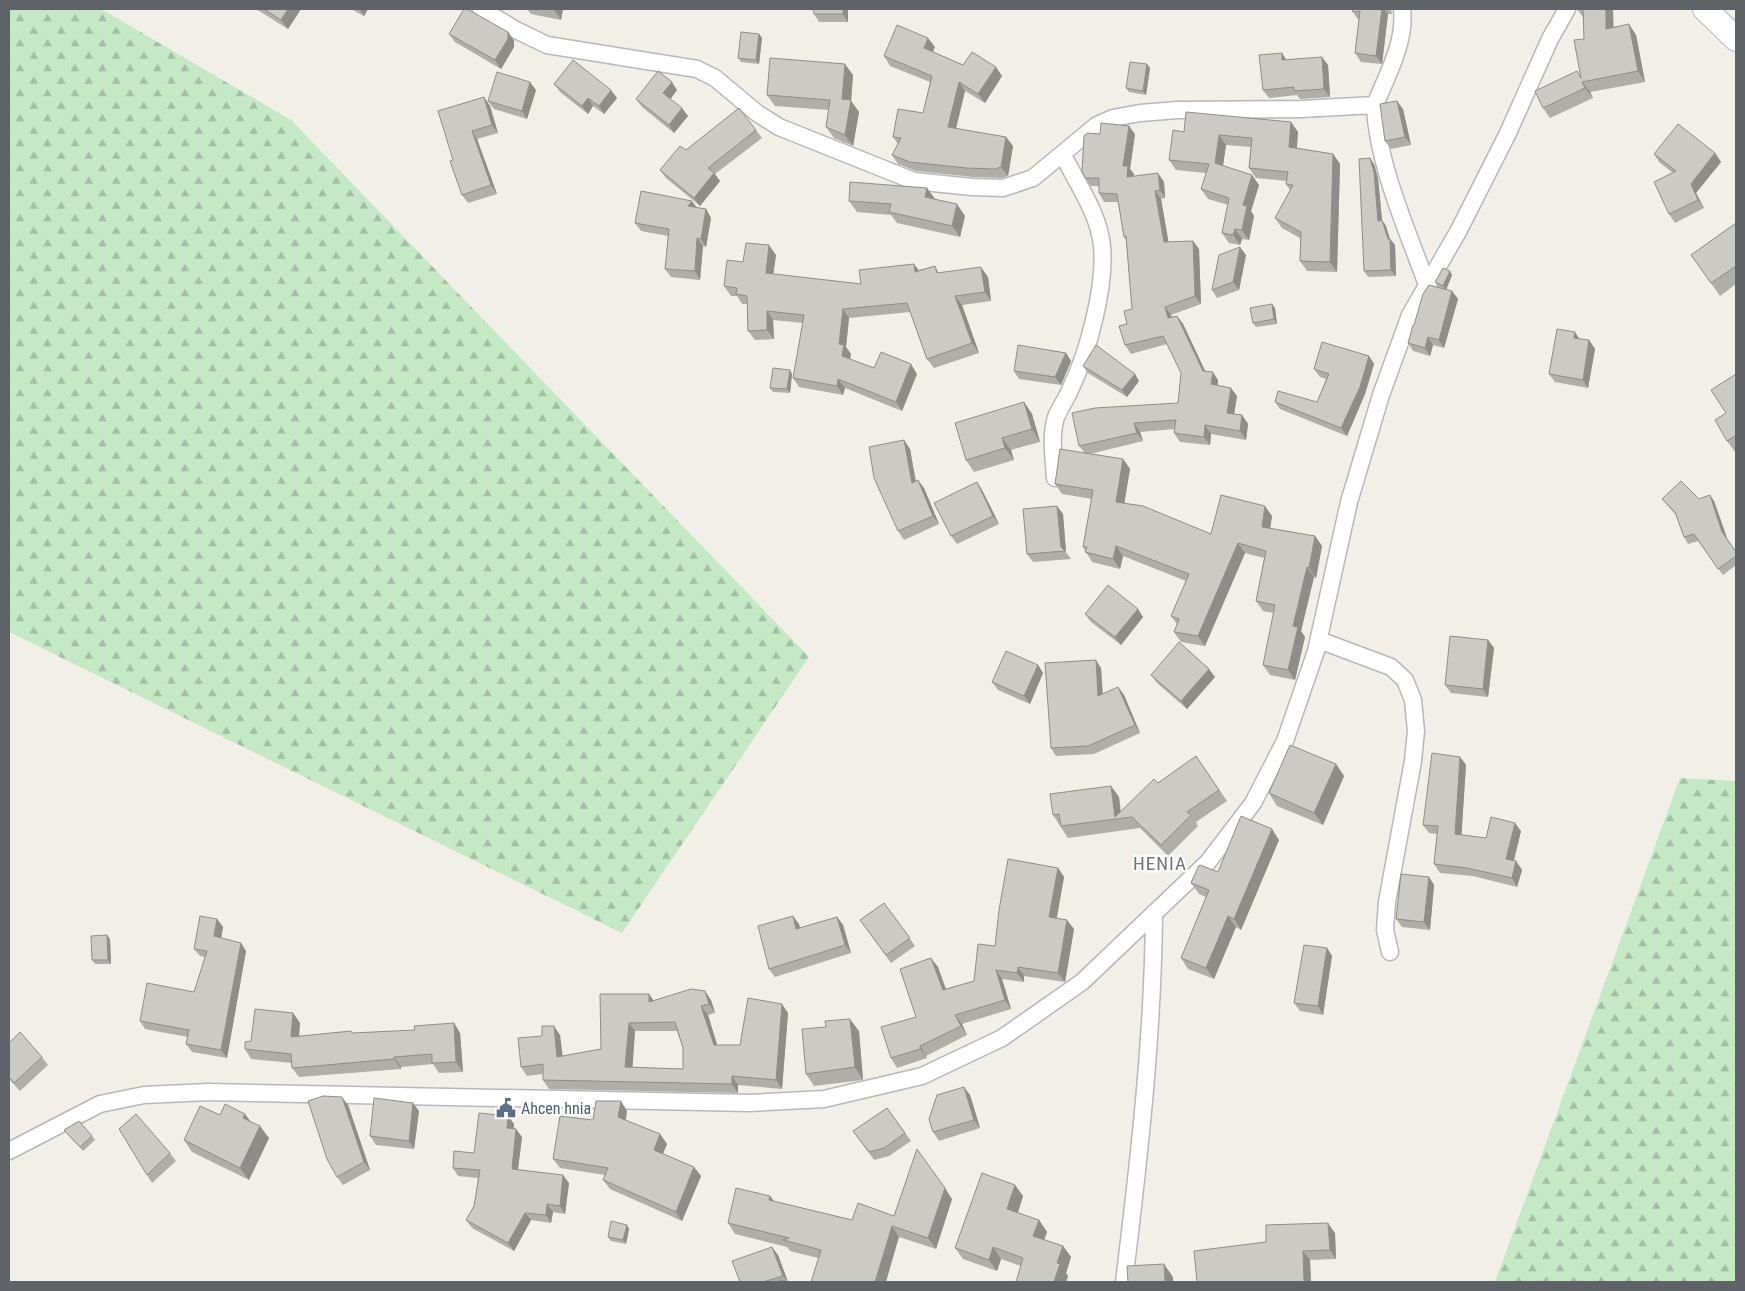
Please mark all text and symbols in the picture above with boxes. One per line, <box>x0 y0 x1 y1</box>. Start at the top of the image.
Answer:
district label: HENIA <box>1133 852 1187 875</box>
public building icon: Ahcen hnia <box>495 1097 517 1119</box>
place label: Ahcen hnia <box>521 1099 591 1118</box>

